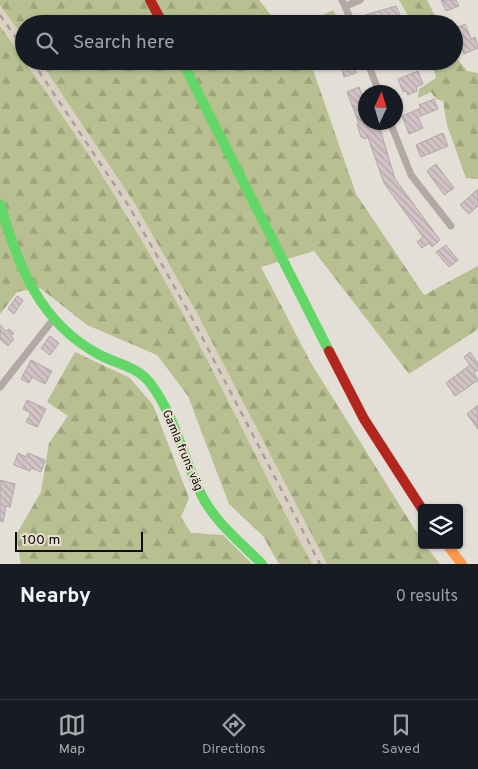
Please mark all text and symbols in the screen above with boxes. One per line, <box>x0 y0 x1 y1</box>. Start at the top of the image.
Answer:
search box <box>15 15 463 70</box>
icon: search <box>33 29 61 57</box>
text: Search here <box>73 31 175 55</box>
north arrow <box>358 85 403 130</box>
street label: Gamla fruns väg <box>158 407 206 493</box>
map controls <box>418 504 463 549</box>
button: layers <box>418 504 463 549</box>
scale bar <box>15 529 142 552</box>
text: 100 m <box>22 532 60 549</box>
text: Nearby <box>20 583 91 610</box>
text: 0 results <box>396 587 458 607</box>
tab: Map <box>58 711 86 758</box>
tab: Directions <box>202 711 266 758</box>
tab: Saved <box>382 711 420 758</box>

